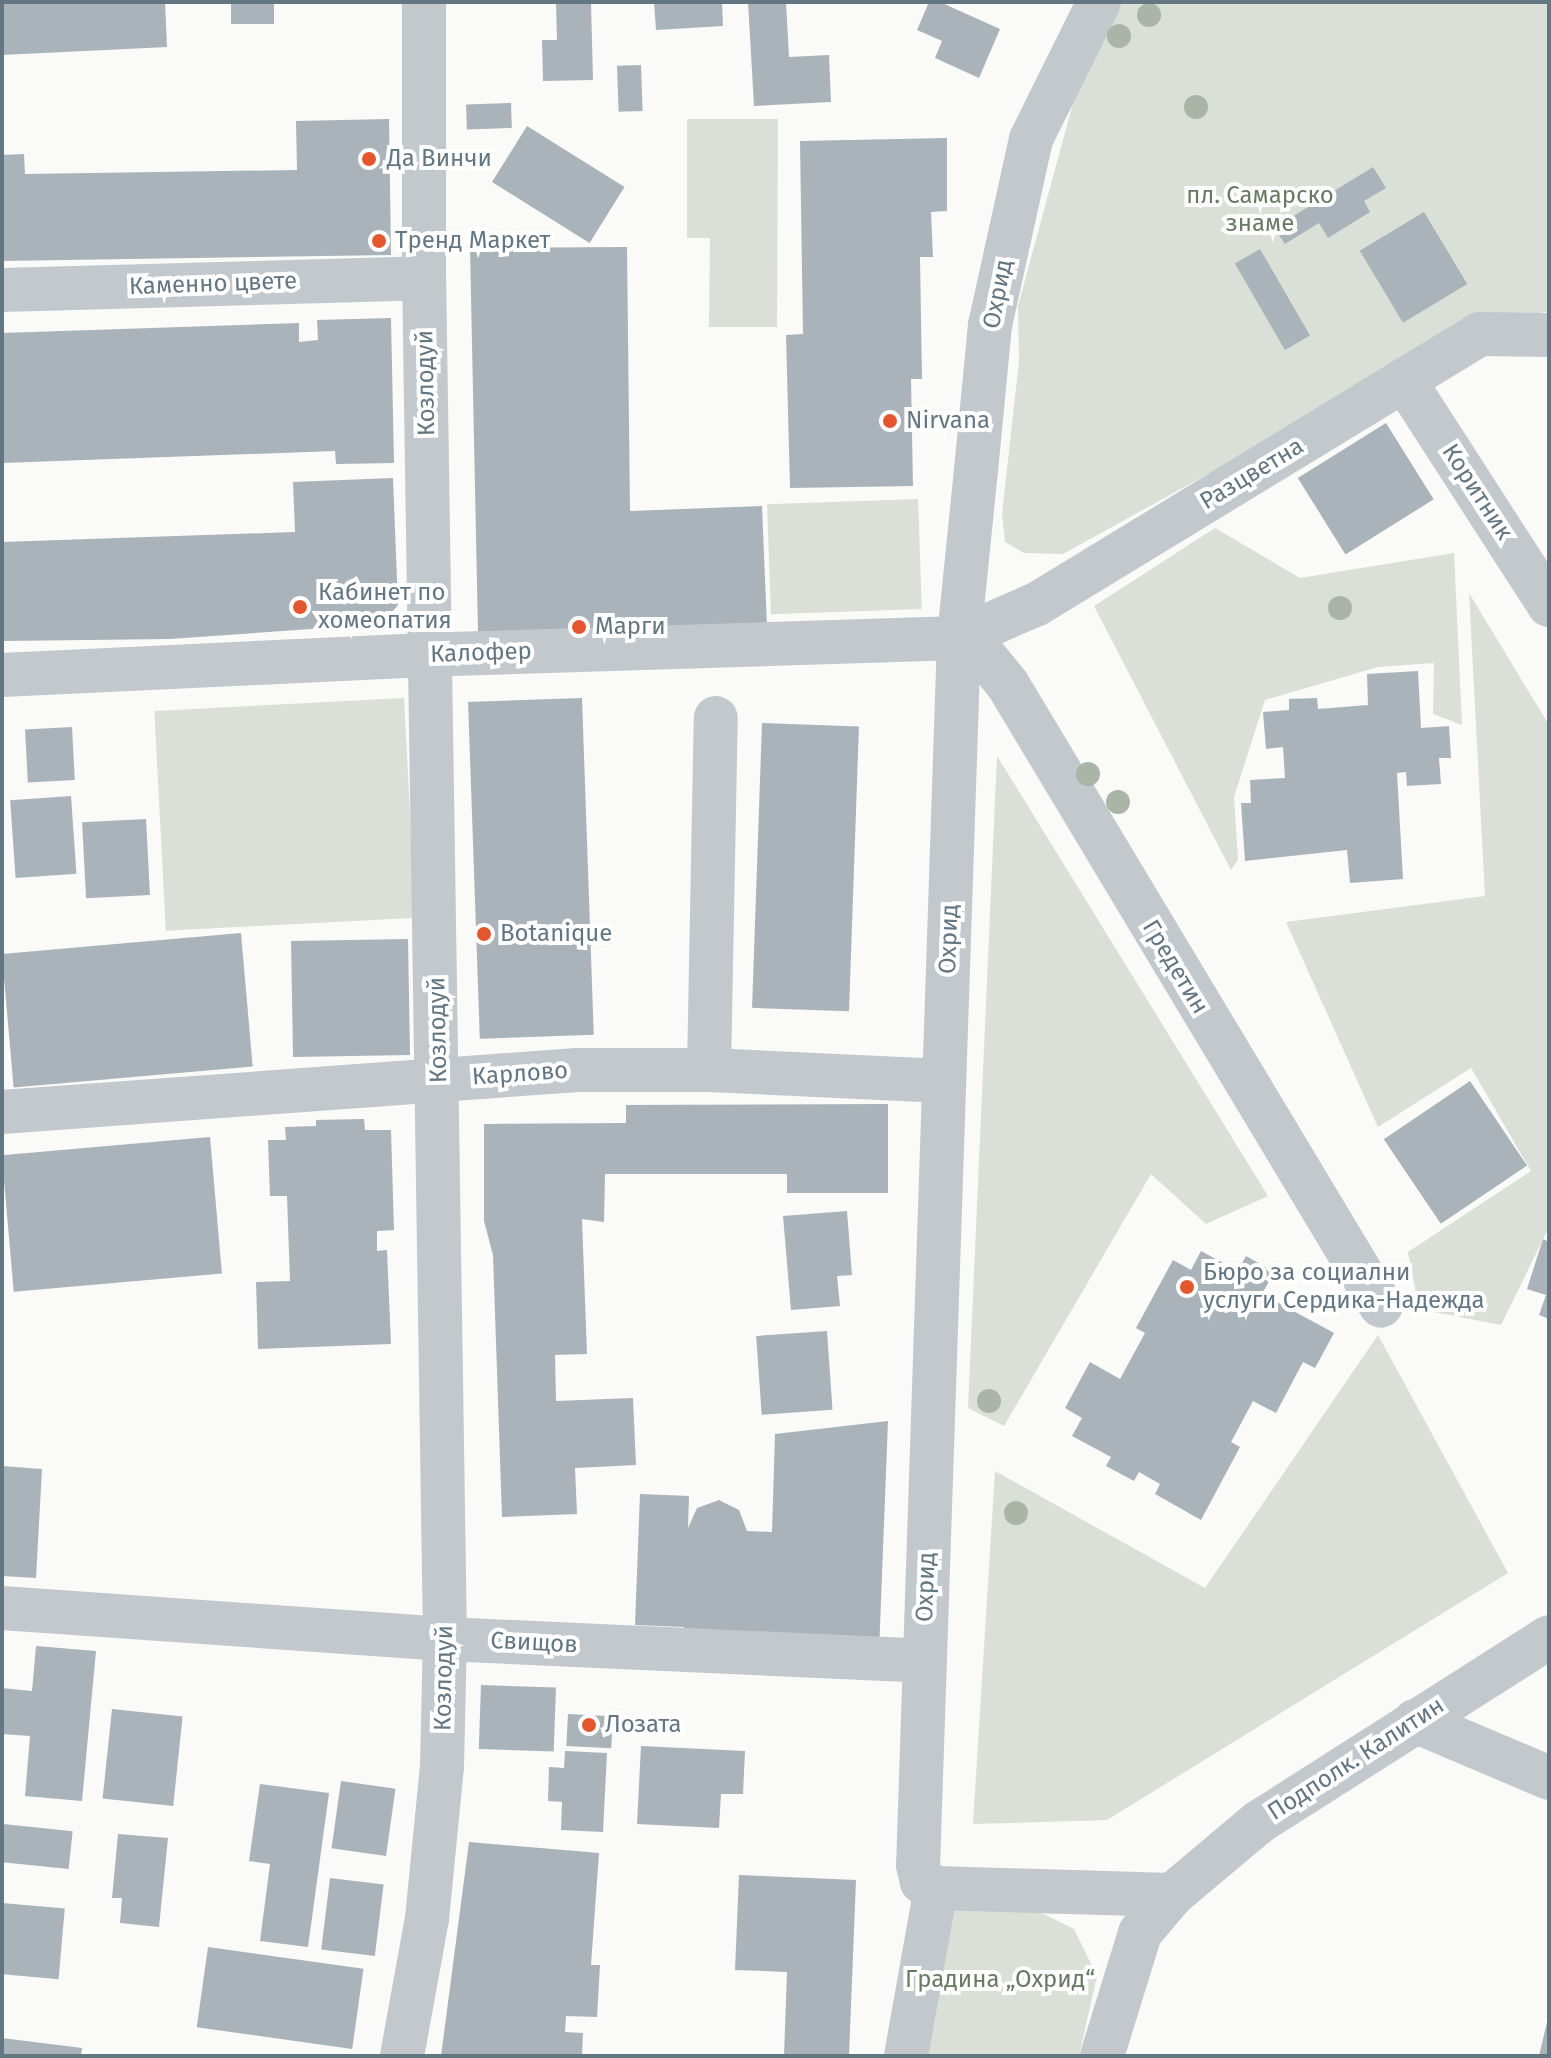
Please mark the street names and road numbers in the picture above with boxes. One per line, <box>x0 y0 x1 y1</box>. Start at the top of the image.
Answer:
street label: Охрид <box>977 257 1019 331</box>
street label: Каменно цвете <box>128 267 298 301</box>
street label: Козлодуй <box>411 330 441 436</box>
street label: Разцветна <box>1195 432 1309 516</box>
street label: Коритник <box>1435 439 1519 545</box>
street label: Калофер <box>430 637 532 669</box>
street label: Охрид <box>933 903 965 975</box>
street label: Гредетин <box>1136 915 1214 1019</box>
street label: Козлодуй <box>423 977 453 1083</box>
street label: Карлово <box>471 1056 569 1092</box>
street label: Охрид <box>910 1551 942 1623</box>
street label: Козлодуй <box>429 1625 459 1731</box>
street label: Свищов <box>490 1626 578 1660</box>
street label: Подполк. Калитин <box>1262 1691 1450 1827</box>

